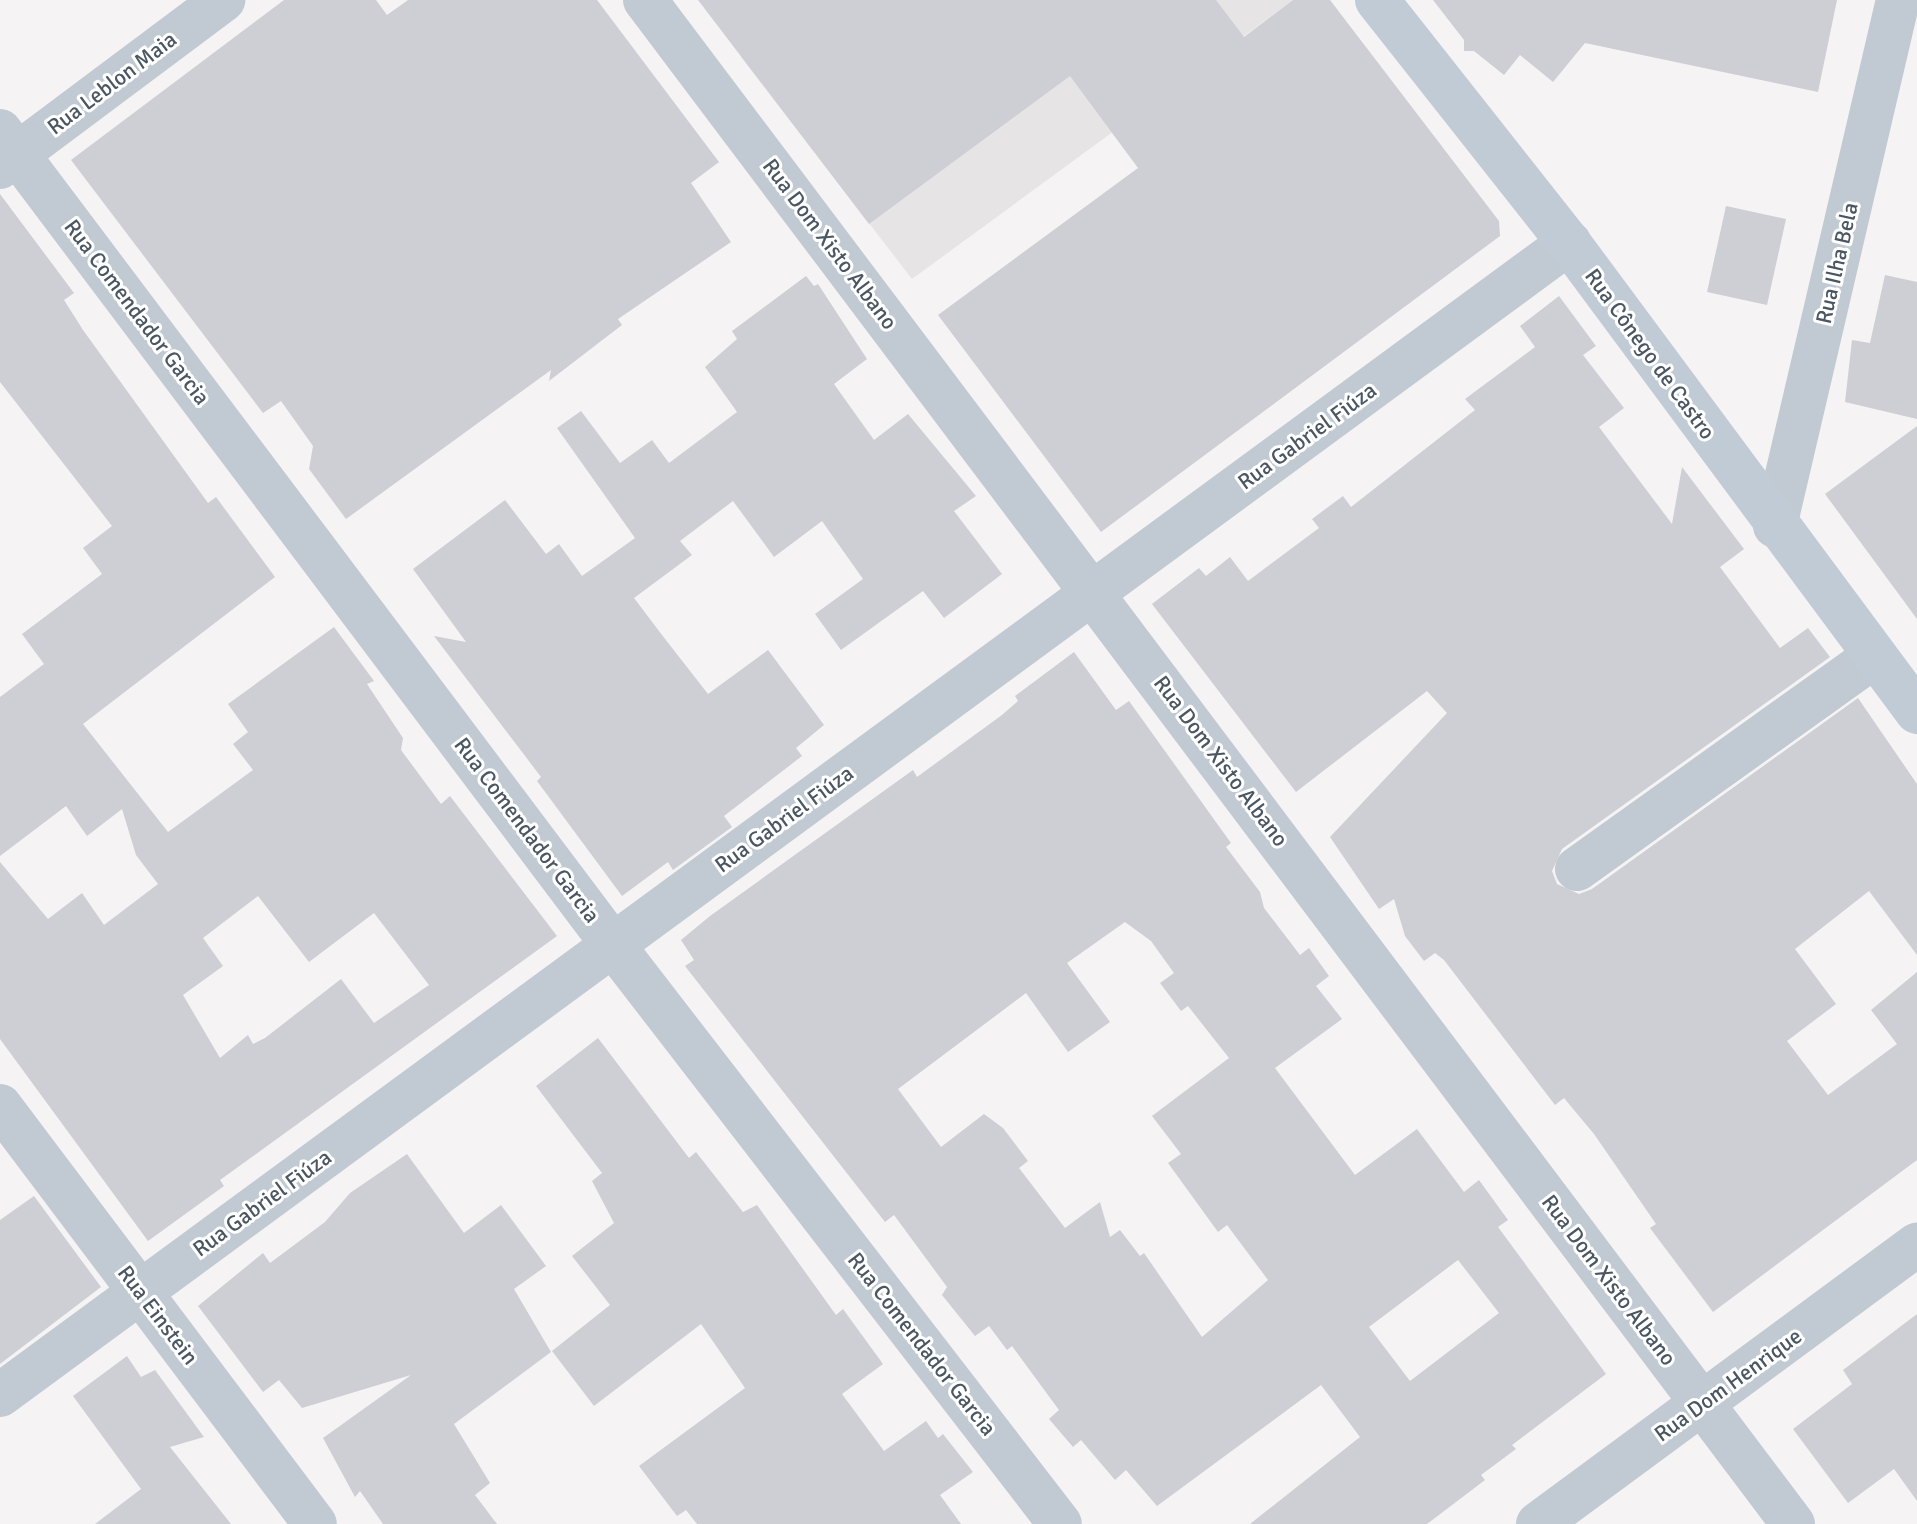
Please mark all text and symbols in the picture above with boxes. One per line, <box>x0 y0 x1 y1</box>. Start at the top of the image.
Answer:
street label: Rua Leblon Maia <box>42 26 182 140</box>
street label: Rua Dom Xisto Albano <box>757 153 903 335</box>
street label: Rua Ilha Bela <box>1810 200 1864 326</box>
street label: Rua Comendador Garcia <box>59 214 215 410</box>
street label: Rua Cônego de Castro <box>1579 264 1721 444</box>
street label: Rua Gabriel Fiúza <box>1233 377 1381 495</box>
street label: Rua Dom Xisto Albano <box>1148 670 1294 852</box>
street label: Rua Comendador Garcia <box>449 732 605 928</box>
street label: Rua Gabriel Fiúza <box>710 760 858 878</box>
street label: Rua Gabriel Fiúza <box>188 1144 336 1262</box>
street label: Rua Dom Xisto Albano <box>1536 1189 1682 1371</box>
street label: Rua Comendador Garcia <box>842 1247 1002 1441</box>
street label: Rua Einstein <box>112 1260 204 1370</box>
street label: Rua Dom Henrique <box>1649 1323 1807 1447</box>

